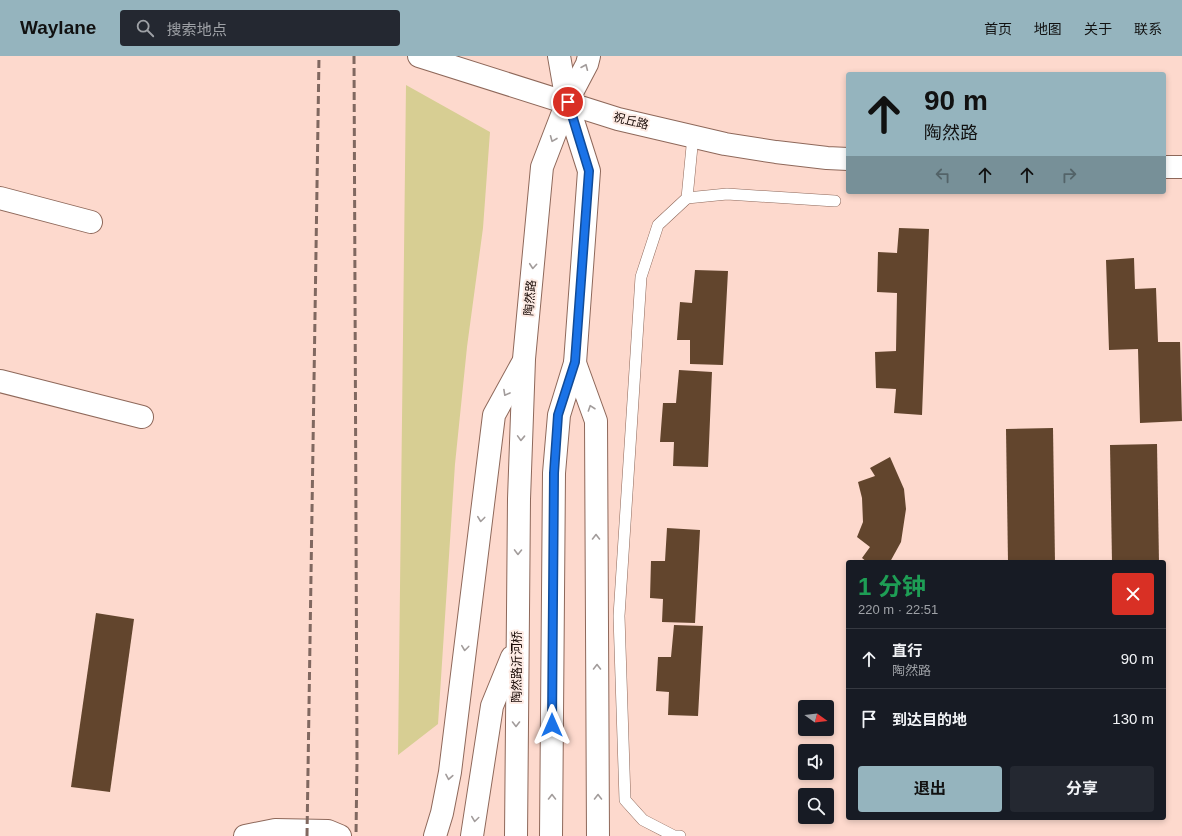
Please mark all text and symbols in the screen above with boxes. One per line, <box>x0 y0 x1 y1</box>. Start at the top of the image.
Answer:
search box <box>120 10 400 46</box>
text: Waylane <box>20 17 96 38</box>
icon: search <box>134 17 156 39</box>
text: 搜索地点 <box>166 21 226 38</box>
text: 首页 <box>984 21 1012 37</box>
text: 地图 <box>1034 21 1062 37</box>
text: 关于 <box>1084 21 1112 37</box>
text: 联系 <box>1134 21 1162 37</box>
one-way arrow <box>581 64 589 71</box>
pin <box>551 85 585 119</box>
text: 90 m <box>924 85 988 116</box>
icon: ahead <box>858 88 910 140</box>
icon: arrive <box>557 91 579 113</box>
street label: 祝丘路 <box>612 110 650 132</box>
text: 陶然路 <box>924 123 978 143</box>
one-way arrow <box>550 135 558 142</box>
icon: left <box>932 164 954 186</box>
icon: ahead <box>974 164 996 186</box>
icon: ahead <box>1016 164 1038 186</box>
icon: right <box>1058 164 1080 186</box>
one-way arrow <box>528 263 537 269</box>
street label: 陶然路 <box>521 279 539 317</box>
one-way arrow <box>503 389 510 396</box>
one-way arrow <box>587 404 596 411</box>
one-way arrow <box>517 435 525 441</box>
one-way arrow <box>477 516 486 522</box>
one-way arrow <box>592 534 600 540</box>
one-way arrow <box>514 549 522 555</box>
text: 1 分钟 <box>858 573 926 600</box>
button: close <box>1112 573 1154 615</box>
text: 220 m · 22:51 <box>858 602 938 617</box>
street label: 陶然路沂河桥 <box>510 631 524 703</box>
text: 直行 <box>892 642 922 659</box>
one-way arrow <box>461 645 470 652</box>
icon: ahead <box>858 648 880 670</box>
text: 90 m <box>1121 650 1154 667</box>
text: 陶然路 <box>892 663 931 678</box>
one-way arrow <box>593 664 601 670</box>
north arrow <box>798 700 834 736</box>
map controls <box>798 700 834 824</box>
position arrow <box>531 704 573 746</box>
icon: arrive <box>858 708 880 730</box>
text: 130 m <box>1112 710 1154 727</box>
text: 到达目的地 <box>892 711 967 728</box>
one-way arrow <box>512 721 520 727</box>
button: sound <box>798 744 834 780</box>
button: 退出 <box>858 766 1002 812</box>
button: 分享 <box>1010 766 1154 812</box>
one-way arrow <box>445 774 454 781</box>
button: search <box>798 788 834 824</box>
one-way arrow <box>548 794 556 800</box>
one-way arrow <box>594 794 602 800</box>
one-way arrow <box>471 816 480 822</box>

